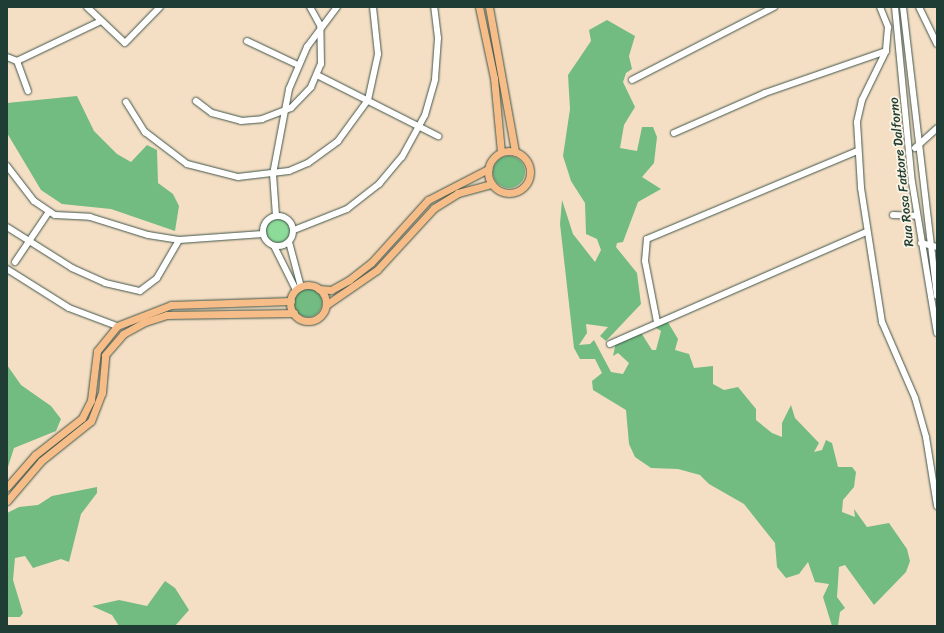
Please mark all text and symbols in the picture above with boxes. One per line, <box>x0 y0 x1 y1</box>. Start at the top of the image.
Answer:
street label: Rua Rosa Fattore Dalforno <box>886 97 918 247</box>

